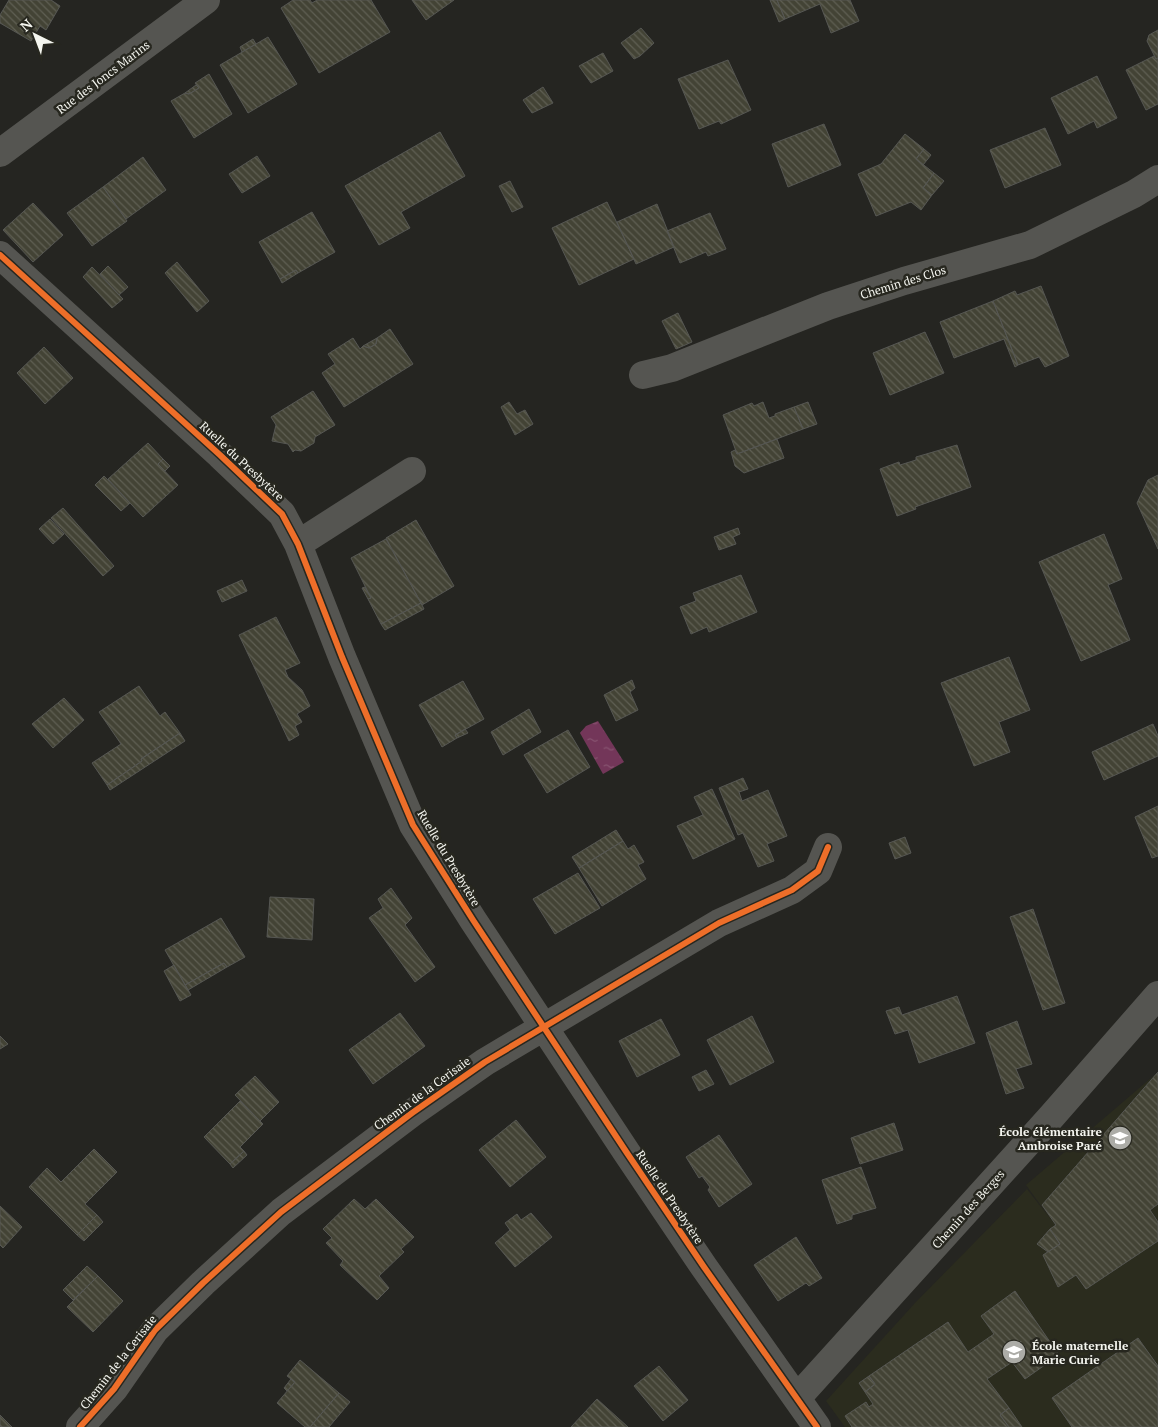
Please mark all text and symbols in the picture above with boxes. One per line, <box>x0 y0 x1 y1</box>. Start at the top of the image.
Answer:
north arrow <box>10 10 60 60</box>
text: N <box>16 14 37 36</box>
street label: Rue des Joncs Marins <box>53 37 153 117</box>
street label: Chemin des Clos <box>858 262 948 302</box>
street label: Ruelle du Presbytère <box>197 418 287 504</box>
street label: Ruelle du Presbytère <box>414 807 484 909</box>
street label: Chemin de la Cerisaie <box>371 1053 473 1133</box>
place label: École élémentaire Ambroise Paré <box>999 1124 1103 1153</box>
school or university icon: École élémentaire Ambroise Paré <box>1107 1125 1133 1151</box>
street label: Ruelle du Presbytère <box>633 1147 707 1247</box>
street label: Chemin des Berges <box>929 1166 1007 1252</box>
street label: Chemin de la Cerisaie <box>76 1312 160 1412</box>
place label: École maternelle Marie Curie <box>1032 1338 1129 1367</box>
school or university icon: École maternelle Marie Curie <box>1001 1339 1027 1365</box>

